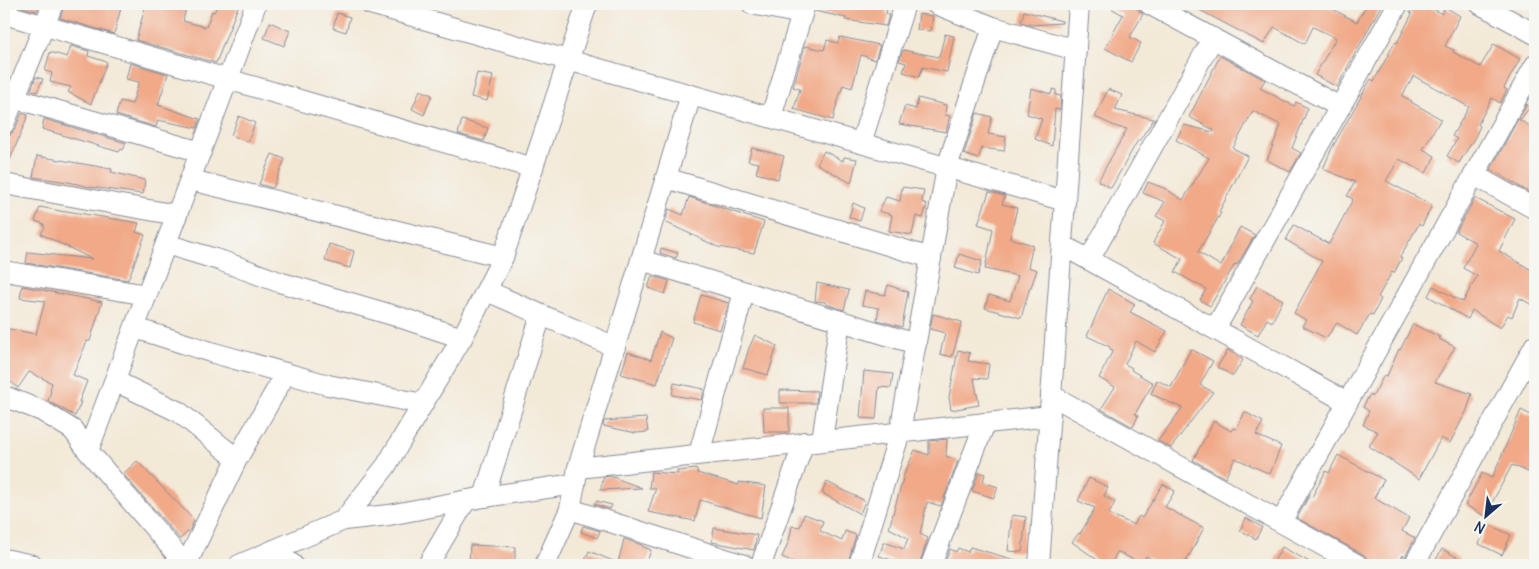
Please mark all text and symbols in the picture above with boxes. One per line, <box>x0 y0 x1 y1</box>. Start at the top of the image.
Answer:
north arrow <box>1462 492 1512 542</box>
text: N <box>1471 517 1488 538</box>

